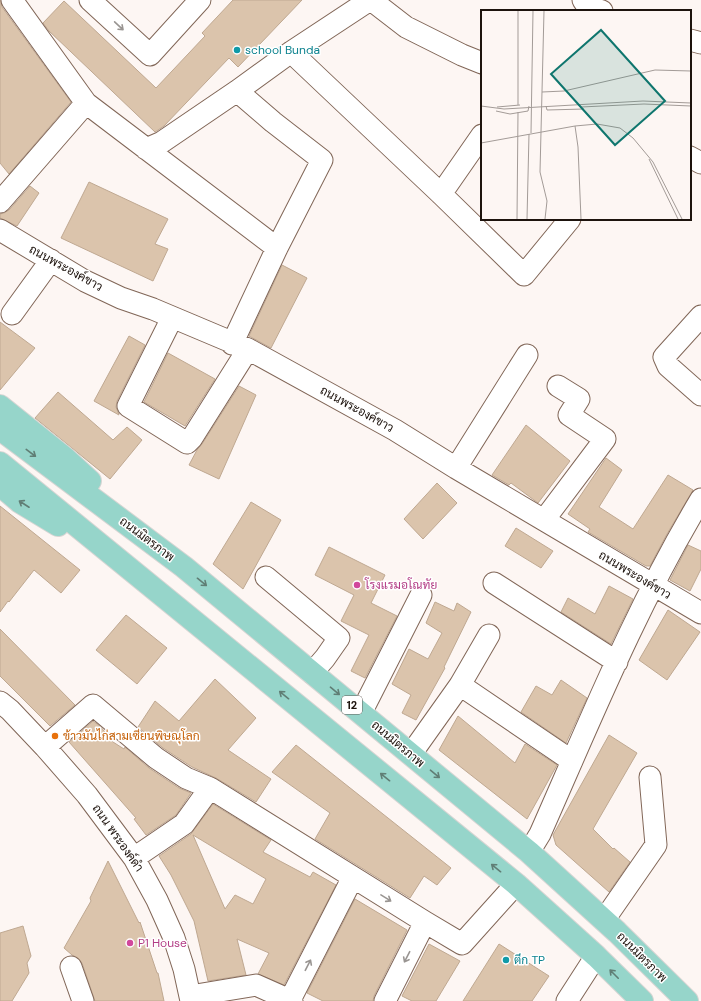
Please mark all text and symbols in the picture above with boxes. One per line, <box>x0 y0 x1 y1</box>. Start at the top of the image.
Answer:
inset map <box>481 10 691 220</box>
one-way arrow <box>113 22 124 31</box>
place label: school Bunda <box>245 42 320 58</box>
marker: school Bunda <box>232 45 242 55</box>
street label: ถนนพระองค์ขาว <box>26 241 106 295</box>
street label: ถนนพระองค์ขาว <box>317 382 397 436</box>
one-way arrow <box>26 448 37 457</box>
one-way arrow <box>19 500 30 508</box>
street label: ถนนมิตรภาพ <box>116 513 178 565</box>
street label: ถนนพระองค์ขาว <box>596 547 674 603</box>
one-way arrow <box>196 577 207 586</box>
place label: โรงแรมอโณทัย <box>364 577 437 593</box>
marker: โรงแรมอโณทัย <box>352 580 362 590</box>
one-way arrow <box>329 687 340 696</box>
one-way arrow <box>279 690 290 699</box>
road number: 12 <box>342 696 362 714</box>
street label: ถนนมิตรภาพ <box>368 717 428 771</box>
place label: ข้าวมันไก่สามเซียนพิษณุโลก <box>63 728 200 745</box>
marker: ข้าวมันไก่สามเซียนพิษณุโลก <box>50 731 60 741</box>
one-way arrow <box>429 770 440 779</box>
one-way arrow <box>379 772 390 781</box>
street label: ถนน พระองค์ดำ <box>89 801 147 875</box>
one-way arrow <box>491 864 502 873</box>
one-way arrow <box>380 894 392 902</box>
street label: ถนนมิตรภาพ <box>614 929 670 985</box>
place label: P1 House <box>138 935 187 951</box>
marker: P1 House <box>125 938 135 948</box>
one-way arrow <box>403 951 411 963</box>
place label: ตึก TP <box>514 952 545 968</box>
marker: ตึก TP <box>501 955 511 965</box>
one-way arrow <box>304 960 312 972</box>
one-way arrow <box>609 969 619 979</box>

